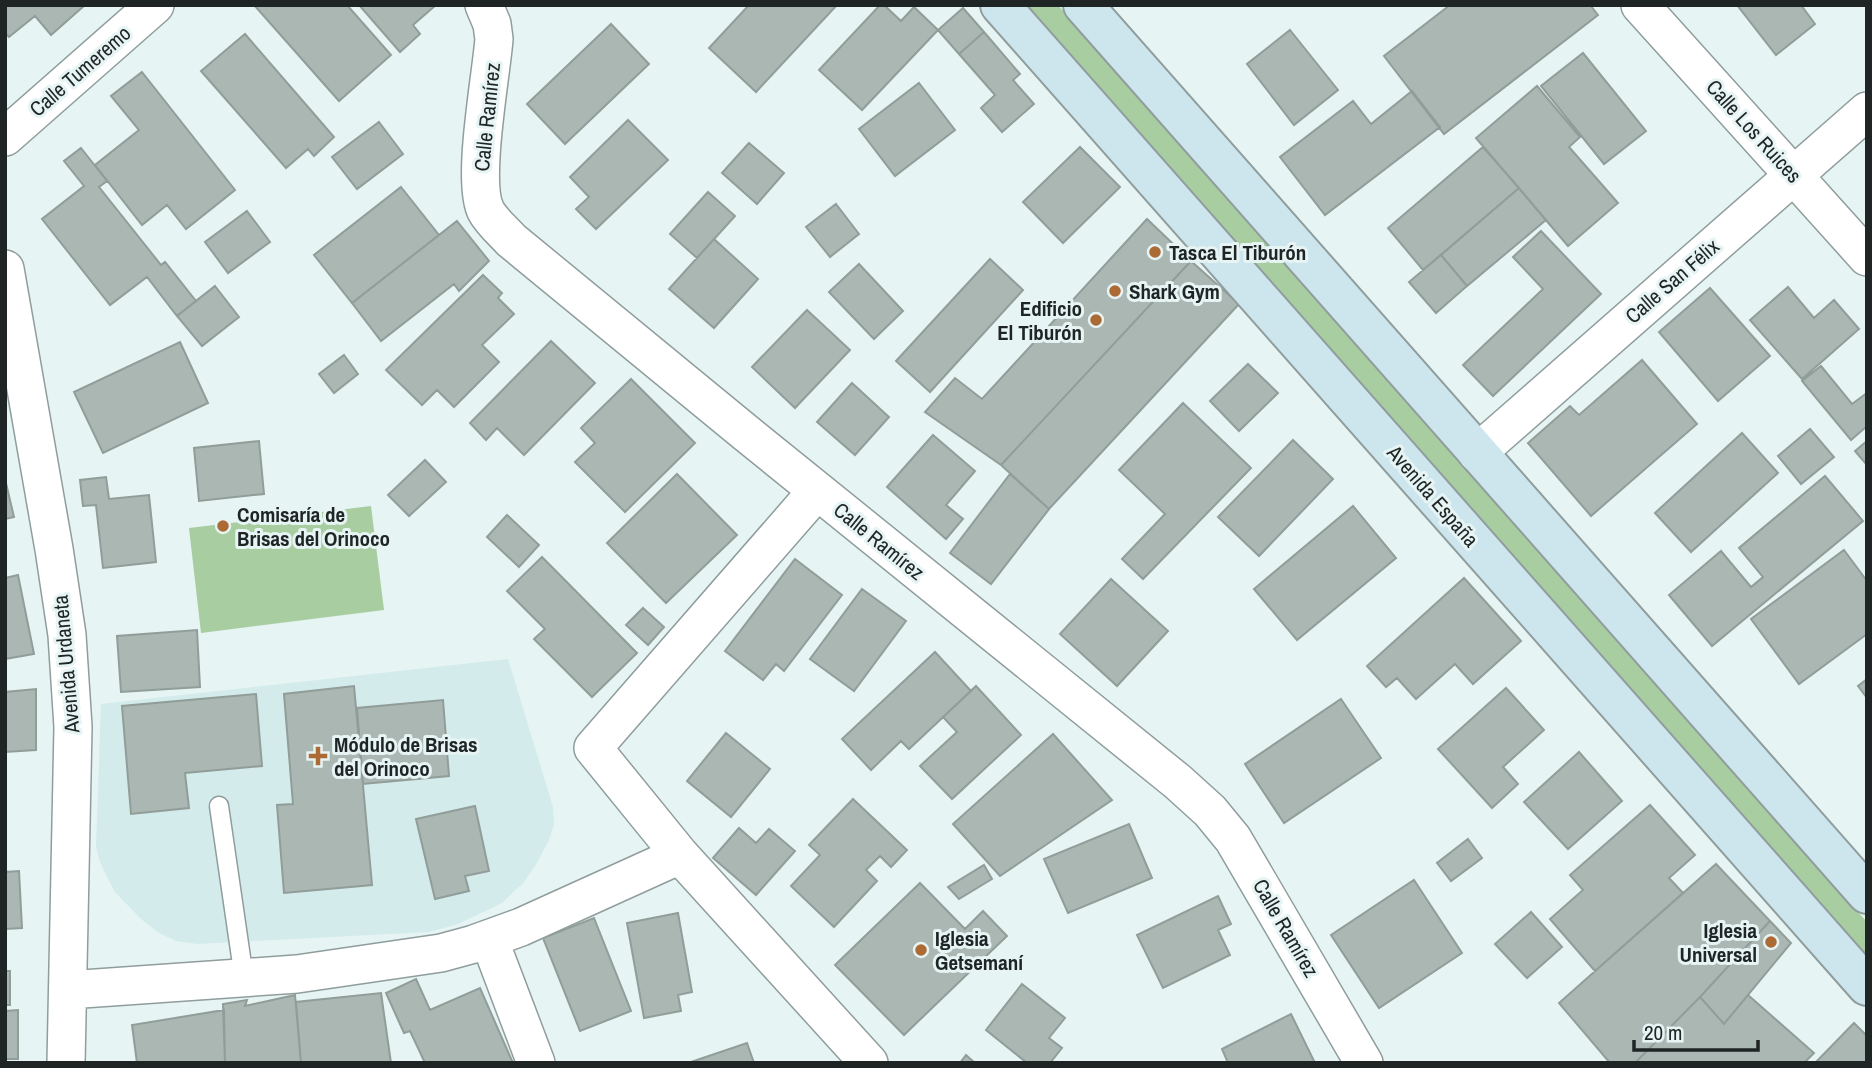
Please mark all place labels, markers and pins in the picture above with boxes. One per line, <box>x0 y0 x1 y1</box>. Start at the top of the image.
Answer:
place label: Tasca El Tiburón <box>1169 238 1306 267</box>
marker: Tasca El Tiburón <box>1147 244 1163 260</box>
place label: Shark Gym <box>1129 277 1220 306</box>
marker: Shark Gym <box>1107 283 1123 299</box>
place label: Edificio El Tiburón <box>997 294 1082 347</box>
marker: Edificio El Tiburón <box>1088 312 1104 328</box>
place label: Comisaría de Brisas del Orinoco <box>237 500 390 553</box>
marker: Comisaría de Brisas del Orinoco <box>215 518 231 534</box>
place label: Módulo de Brisas del Orinoco <box>334 730 478 783</box>
marker: Módulo de Brisas del Orinoco <box>308 746 328 766</box>
place label: Iglesia Universal <box>1679 916 1757 969</box>
place label: Iglesia Getsemaní <box>935 924 1024 977</box>
marker: Iglesia Universal <box>1763 934 1779 950</box>
marker: Iglesia Getsemaní <box>913 942 929 958</box>

